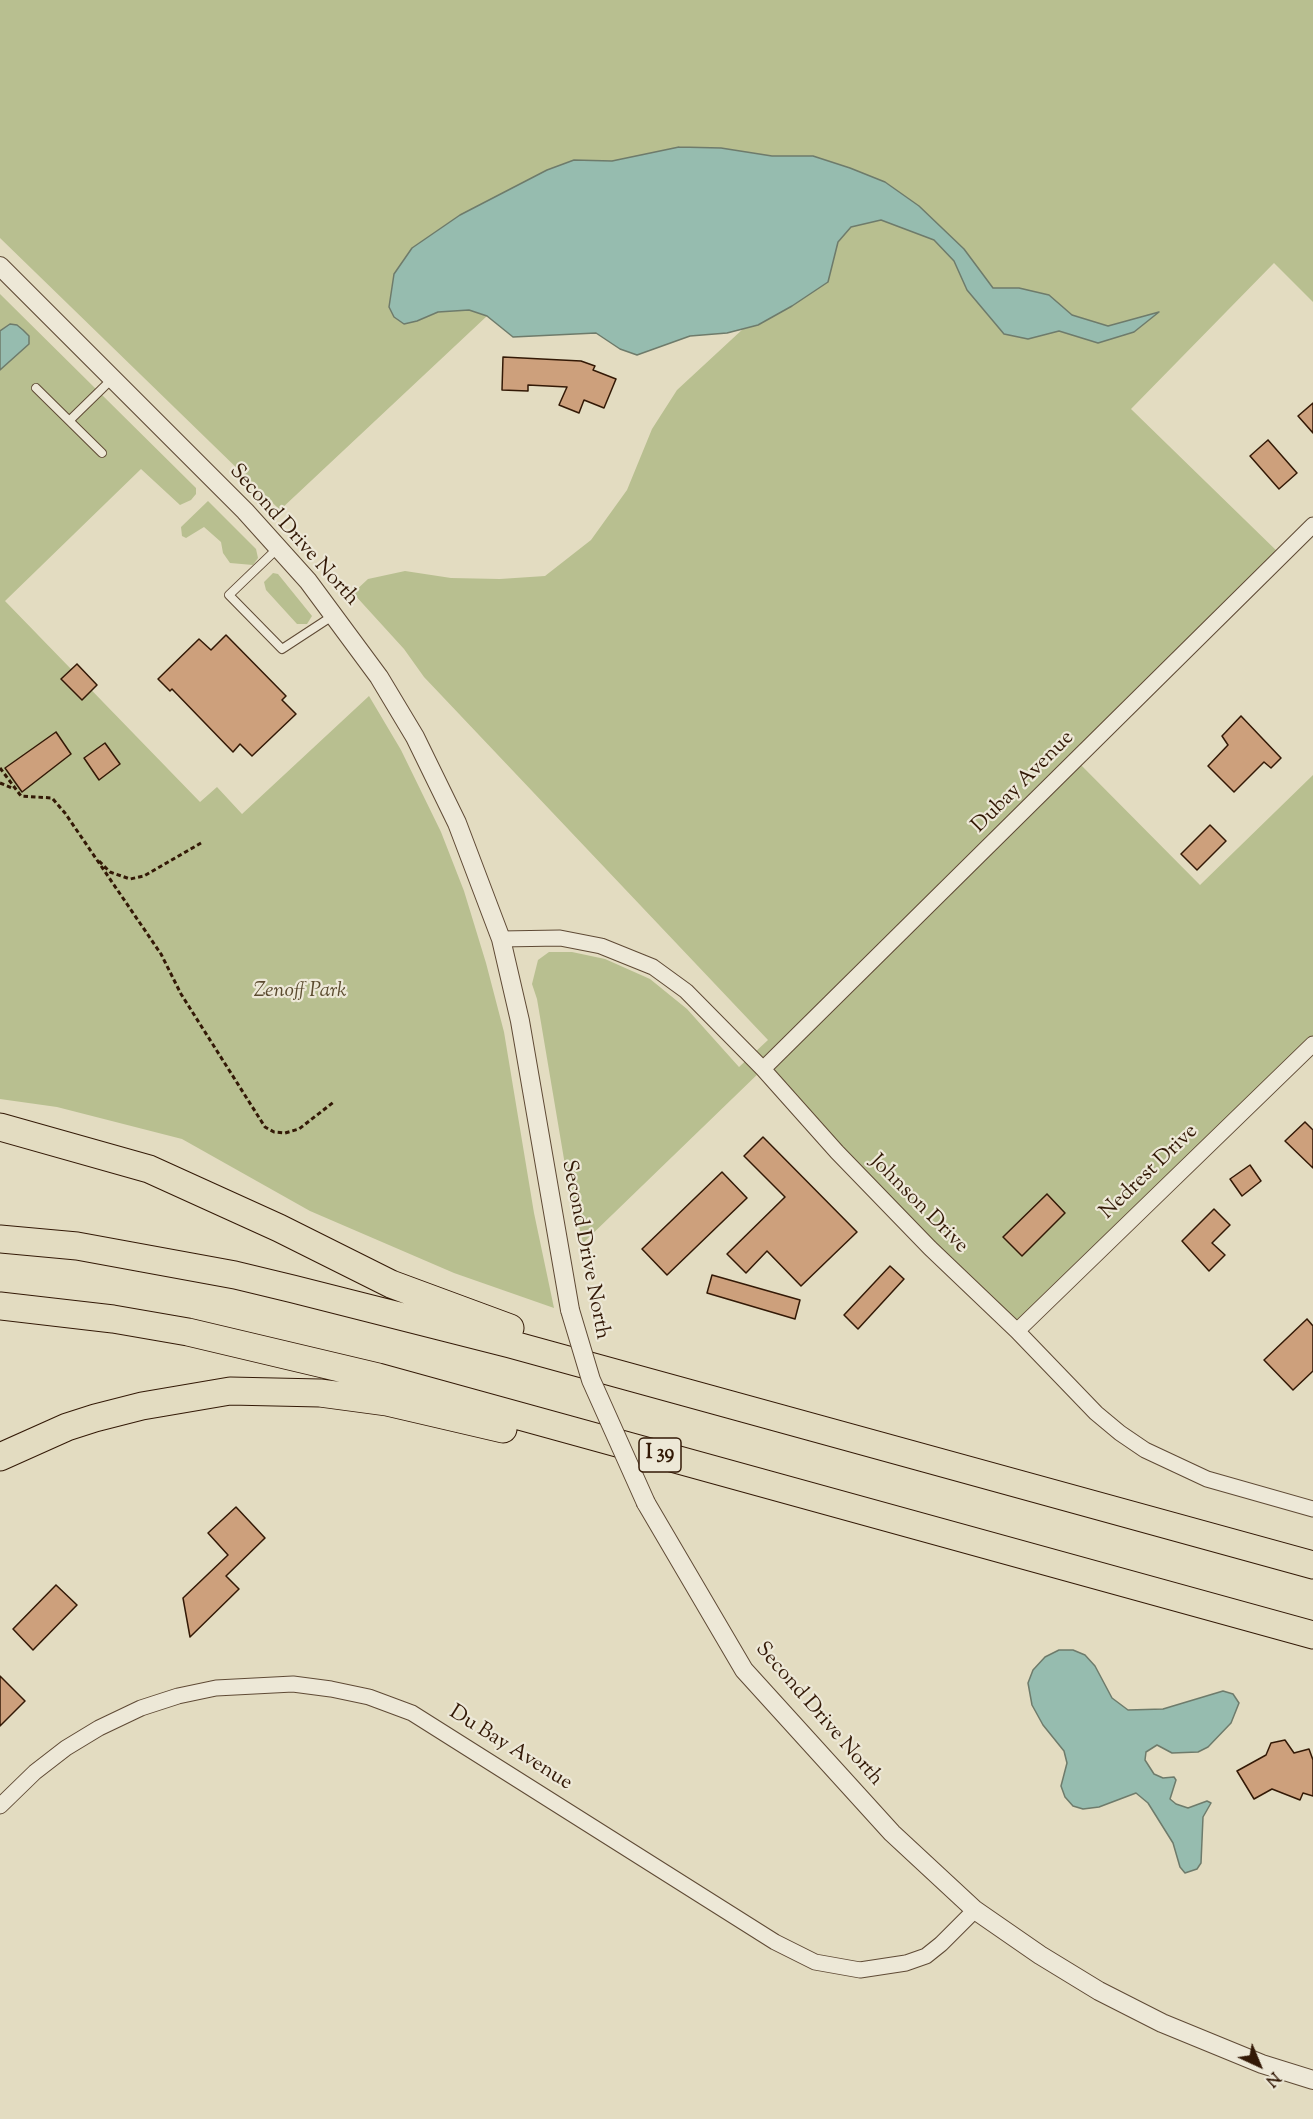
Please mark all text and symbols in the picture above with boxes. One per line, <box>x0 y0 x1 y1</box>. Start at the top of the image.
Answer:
street label: Second Drive North <box>223 460 363 612</box>
street label: Dubay Avenue <box>968 727 1080 839</box>
park label: Zenoff Park <box>253 979 347 1005</box>
street label: Nedrest Drive <box>1096 1120 1204 1226</box>
street label: Johnson Drive <box>863 1150 973 1260</box>
street label: Second Drive North <box>554 1158 614 1342</box>
road number: I 39 <box>639 1438 681 1472</box>
street label: Second Drive North <box>749 1638 887 1792</box>
street label: Du Bay Avenue <box>444 1701 576 1797</box>
north arrow <box>1229 2035 1289 2095</box>
text: N <box>1259 2066 1284 2091</box>

